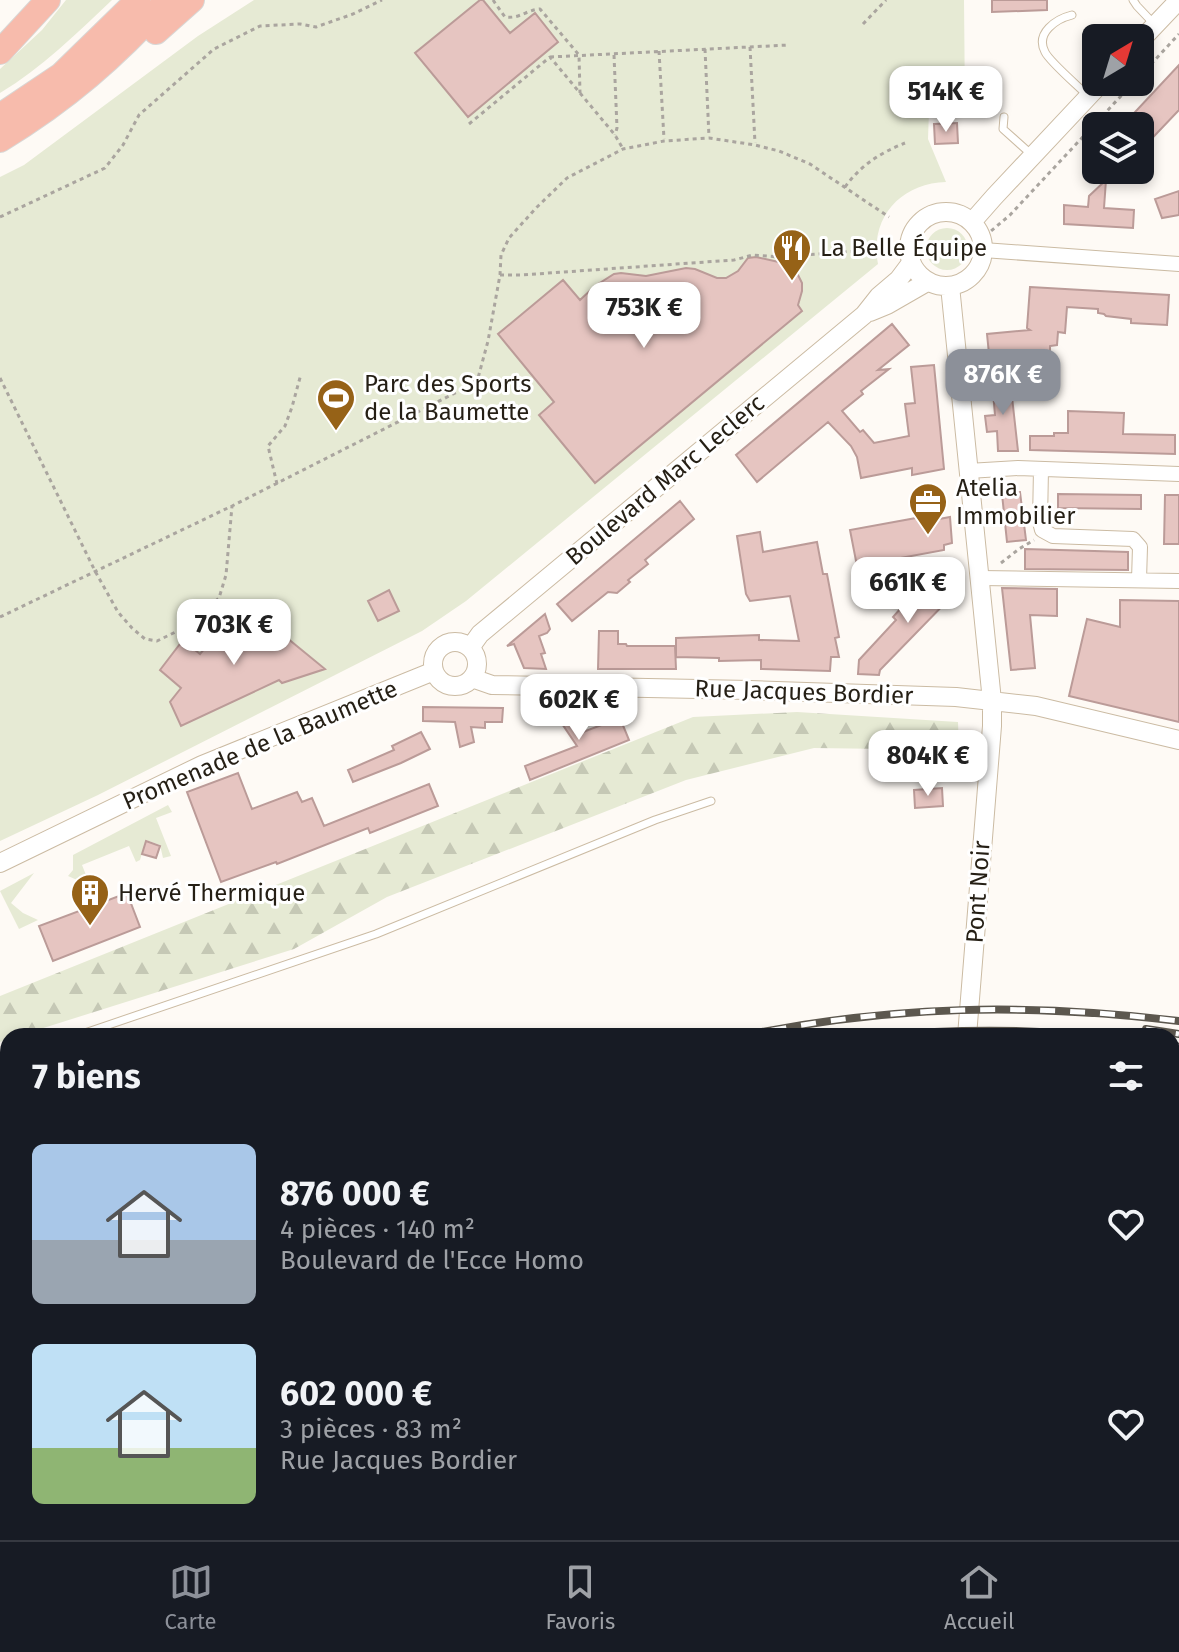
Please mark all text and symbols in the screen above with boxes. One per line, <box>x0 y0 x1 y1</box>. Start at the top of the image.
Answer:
north arrow <box>1082 24 1154 96</box>
map controls <box>1082 24 1154 184</box>
pin: 514K € <box>881 66 1011 134</box>
text: 514K € <box>907 76 985 107</box>
button: layers <box>1082 112 1154 184</box>
restaurant icon: La Belle Équipe <box>771 227 813 282</box>
place label: La Belle Équipe <box>820 233 987 262</box>
pin: 753K € <box>579 282 709 350</box>
text: 753K € <box>605 292 683 323</box>
pin: 876K € <box>938 349 1068 417</box>
text: 876K € <box>963 359 1043 390</box>
place label: Parc des Sports de la Baumette <box>364 370 532 426</box>
sports icon: Parc des Sports de la Baumette <box>315 377 357 432</box>
street label: Boulevard Marc Leclerc <box>560 389 770 571</box>
place label: Atelia Immobilier <box>956 474 1076 530</box>
office icon: Atelia Immobilier <box>907 481 949 536</box>
pin: 661K € <box>843 557 973 625</box>
text: 661K € <box>869 567 947 598</box>
pin: 703K € <box>169 599 299 667</box>
text: 703K € <box>195 609 273 640</box>
street label: Promenade de la Baumette <box>118 674 402 816</box>
pin: 602K € <box>514 674 644 742</box>
street label: Rue Jacques Bordier <box>694 674 915 710</box>
text: 602K € <box>538 684 620 715</box>
pin: 804K € <box>863 730 993 798</box>
text: 804K € <box>887 740 970 771</box>
street label: Pont Noir <box>960 839 996 944</box>
building icon: Hervé Thermique <box>69 872 111 927</box>
place label: Hervé Thermique <box>118 879 305 907</box>
icon: filters <box>1104 1054 1148 1098</box>
text: 7 biens <box>32 1056 141 1097</box>
text: 876 000 € <box>280 1173 430 1214</box>
icon: home <box>96 1176 192 1272</box>
icon: heart <box>1104 1202 1148 1246</box>
text: 4 pièces · 140 m² <box>280 1214 475 1245</box>
text: Boulevard de l'Ecce Homo <box>280 1245 584 1276</box>
text: 602 000 € <box>280 1373 432 1414</box>
icon: home <box>96 1376 192 1472</box>
icon: heart <box>1104 1402 1148 1446</box>
text: 3 pièces · 83 m² <box>280 1414 462 1445</box>
text: Rue Jacques Bordier <box>280 1445 517 1476</box>
tab: Carte <box>164 1560 217 1635</box>
tab: Favoris <box>546 1560 615 1635</box>
tab: Accueil <box>944 1560 1015 1635</box>

